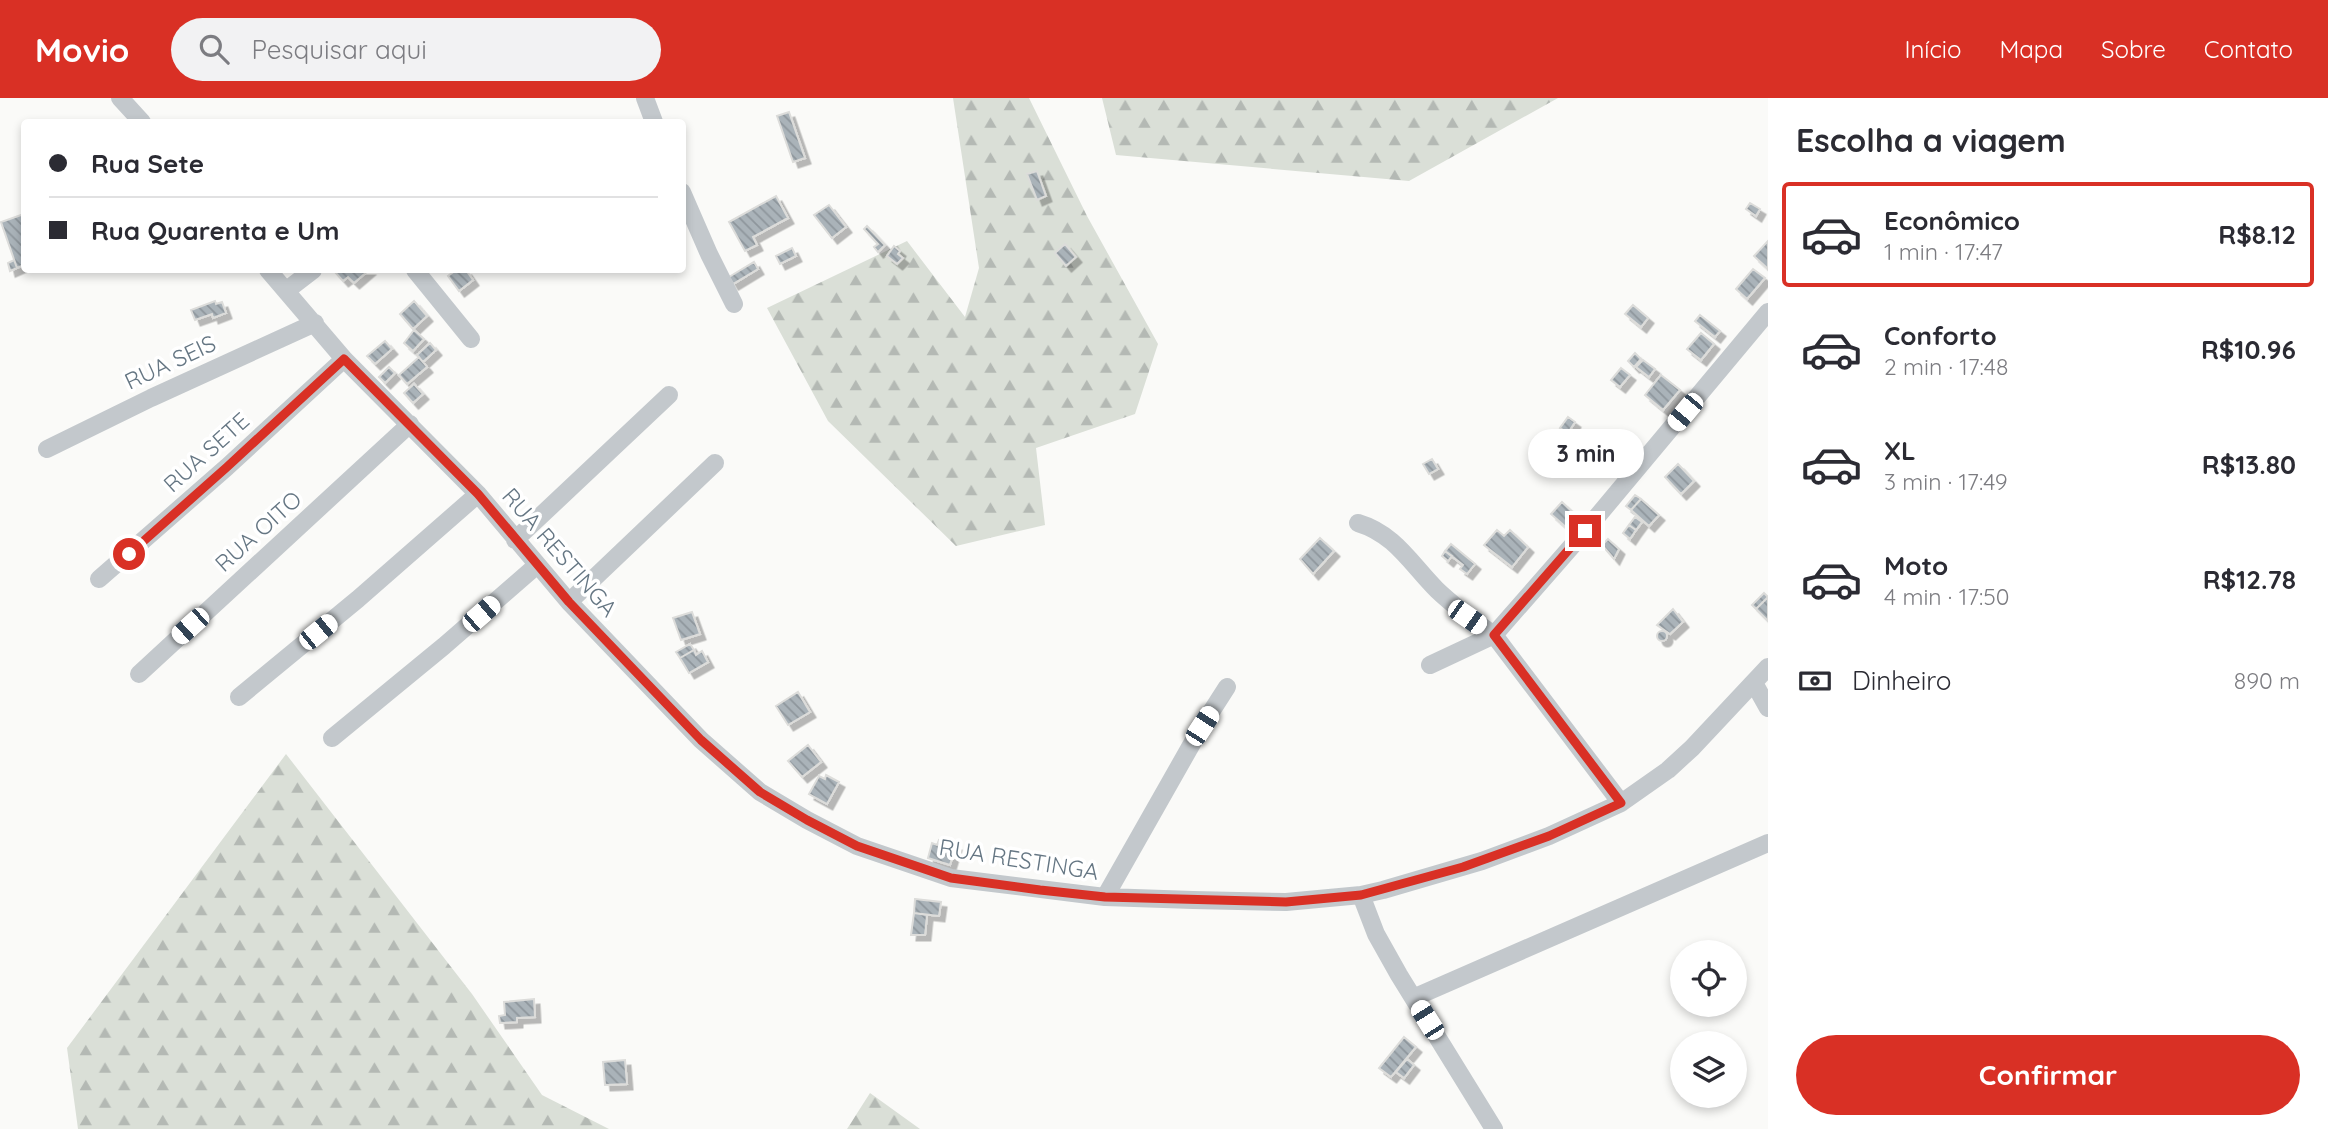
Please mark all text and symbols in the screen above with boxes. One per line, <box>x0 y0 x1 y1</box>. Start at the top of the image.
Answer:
search box <box>171 18 661 81</box>
text: Movio <box>35 29 129 70</box>
icon: search <box>195 30 233 68</box>
text: Pesquisar aqui <box>251 33 427 66</box>
text: Início <box>1904 34 1961 64</box>
text: Mapa <box>1999 34 2063 64</box>
text: Sobre <box>2101 34 2166 64</box>
text: Contato <box>2204 34 2293 64</box>
text: Escolha a viagem <box>1796 120 2066 160</box>
text: Rua Sete <box>91 147 204 180</box>
icon: car <box>1800 203 1863 266</box>
text: Econômico <box>1884 204 2020 237</box>
text: Rua Quarenta e Um <box>91 214 339 247</box>
text: R$8.12 <box>2218 218 2296 251</box>
text: 1 min · 17:47 <box>1884 237 2003 266</box>
icon: car <box>1800 318 1863 381</box>
text: Conforto <box>1884 319 1997 352</box>
street label: RUA SEIS <box>120 328 220 396</box>
text: R$10.96 <box>2201 333 2296 366</box>
text: 2 min · 17:48 <box>1884 352 2008 381</box>
car <box>1664 389 1707 435</box>
street label: RUA SETE <box>157 406 255 498</box>
callout: 3 min <box>1527 430 1643 478</box>
icon: car <box>1800 433 1863 496</box>
text: XL <box>1884 434 1916 467</box>
text: 3 min <box>1556 439 1616 468</box>
text: R$13.80 <box>2202 448 2296 481</box>
text: 3 min · 17:49 <box>1884 467 2008 496</box>
street label: RUA RESTINGA <box>496 482 624 622</box>
street label: RUA OITO <box>209 484 307 578</box>
route end <box>1569 515 1601 547</box>
route start <box>113 538 145 570</box>
icon: car <box>1800 548 1863 611</box>
text: Moto <box>1884 549 1948 582</box>
text: R$12.78 <box>2203 563 2296 596</box>
text: 4 min · 17:50 <box>1884 582 2009 611</box>
car <box>459 592 504 636</box>
car <box>1444 596 1491 638</box>
car <box>168 604 213 648</box>
car <box>296 611 341 653</box>
icon: cash <box>1796 662 1834 700</box>
text: Dinheiro <box>1852 664 1951 697</box>
text: 890 m <box>2234 666 2300 695</box>
car <box>1182 703 1223 749</box>
street label: RUA RESTINGA <box>937 832 1101 886</box>
map controls <box>1670 940 1747 1108</box>
button: locate <box>1670 940 1747 1017</box>
car <box>1407 997 1448 1043</box>
button: layers <box>1670 1031 1747 1108</box>
button: Confirmar <box>1796 1035 2300 1115</box>

